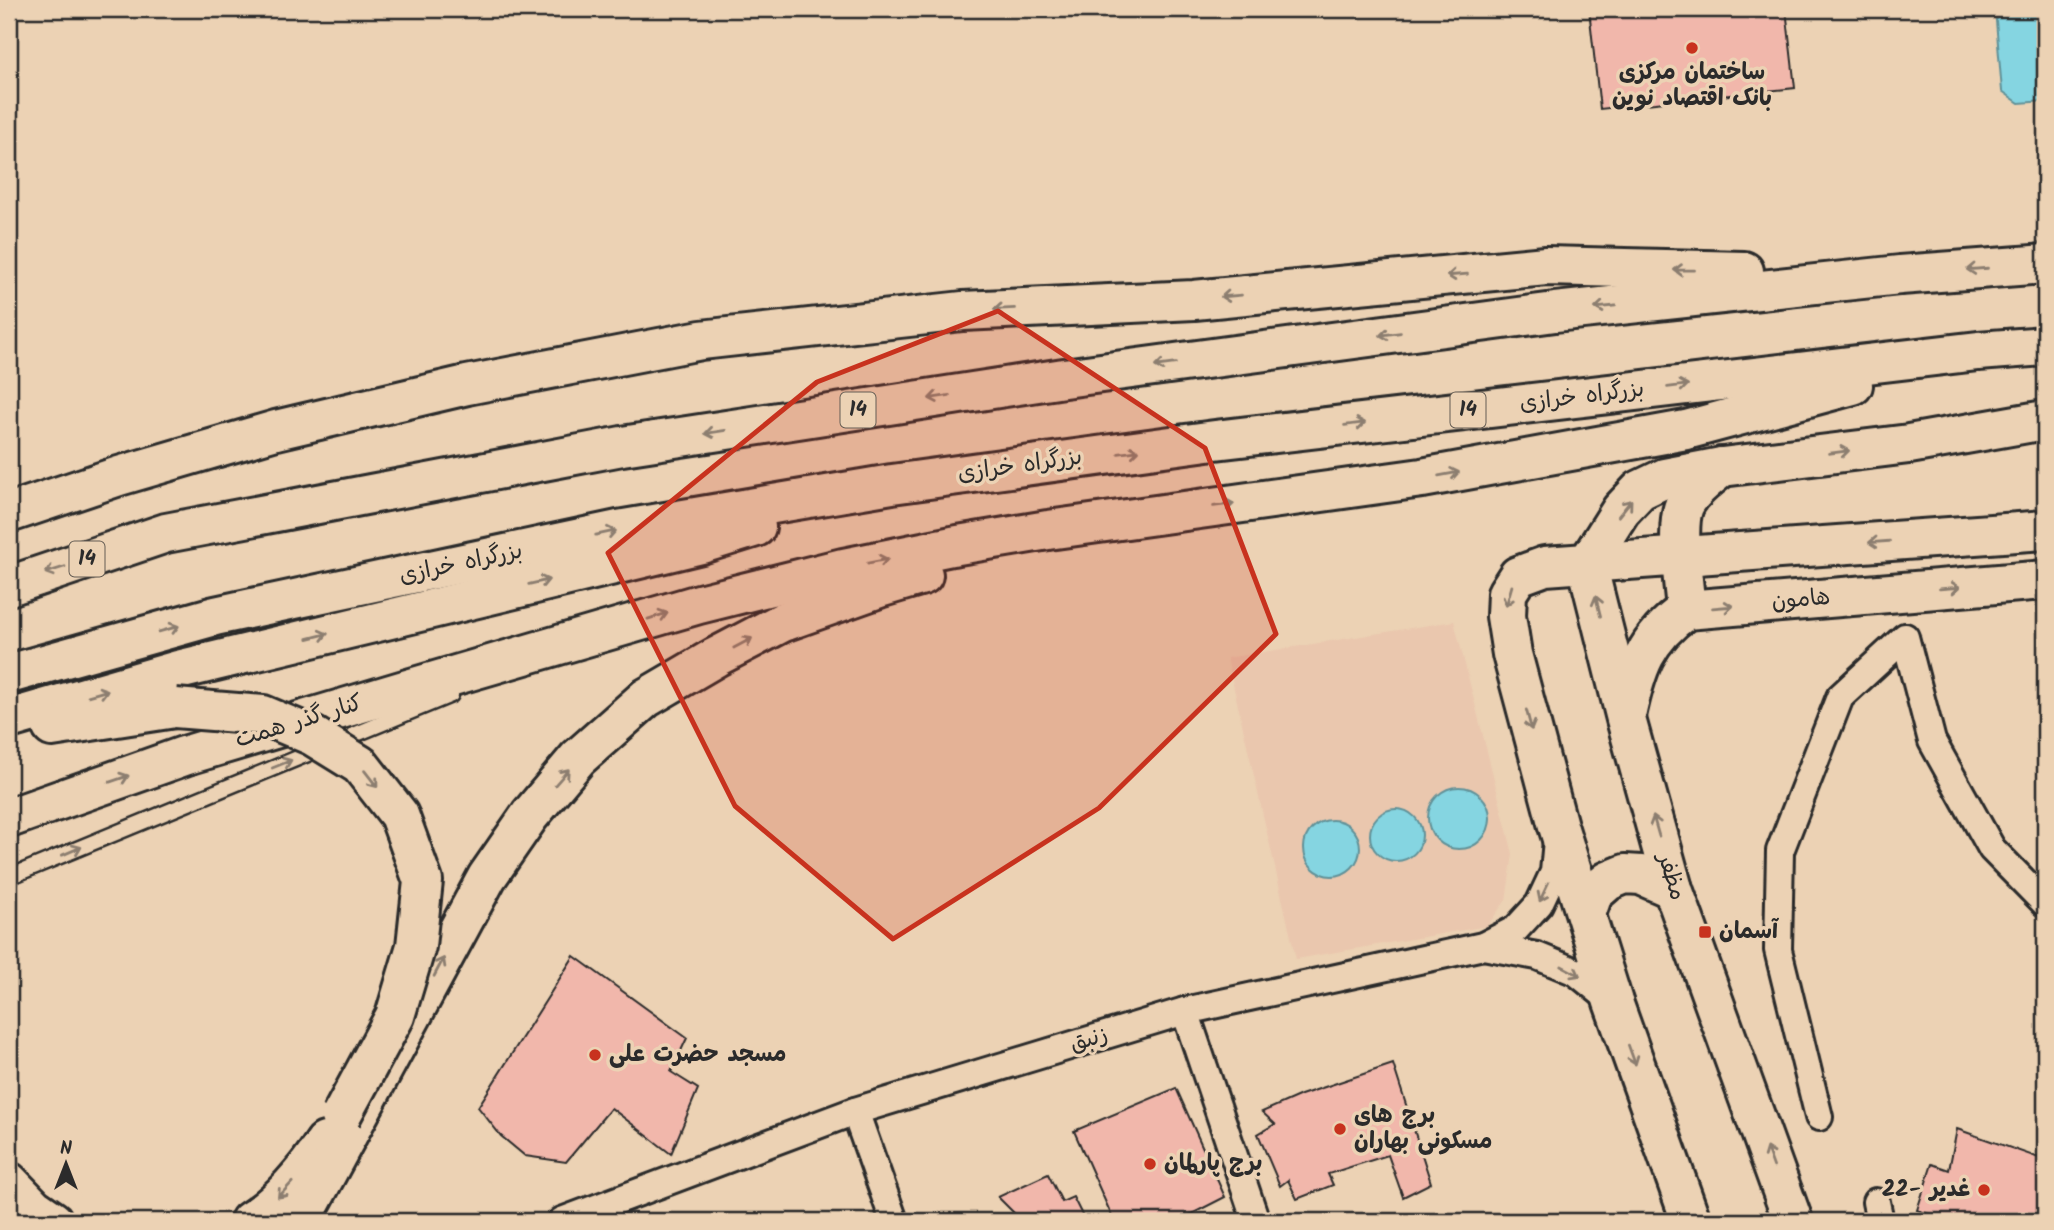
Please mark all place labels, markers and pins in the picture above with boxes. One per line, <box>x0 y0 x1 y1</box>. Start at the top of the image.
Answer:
marker: ساختمان مرکزی بانک اقتصاد نوین <box>1684 40 1700 56</box>
place label: ساختمان مرکزی بانک اقتصاد نوین <box>1612 55 1772 117</box>
place label: آسمان <box>1719 914 1780 950</box>
marker: آسمان <box>1697 924 1713 940</box>
place label: مسجد حضرت علی <box>609 1037 786 1073</box>
marker: مسجد حضرت علی <box>587 1047 603 1063</box>
place label: برج های مسکونی بهاران <box>1354 1098 1492 1160</box>
marker: برج های مسکونی بهاران <box>1332 1121 1348 1137</box>
place label: برج پارلمان <box>1164 1146 1262 1182</box>
marker: برج پارلمان <box>1142 1156 1158 1172</box>
place label: 22- غدیر <box>1882 1172 1970 1208</box>
marker: 22- غدیر <box>1976 1182 1992 1198</box>

